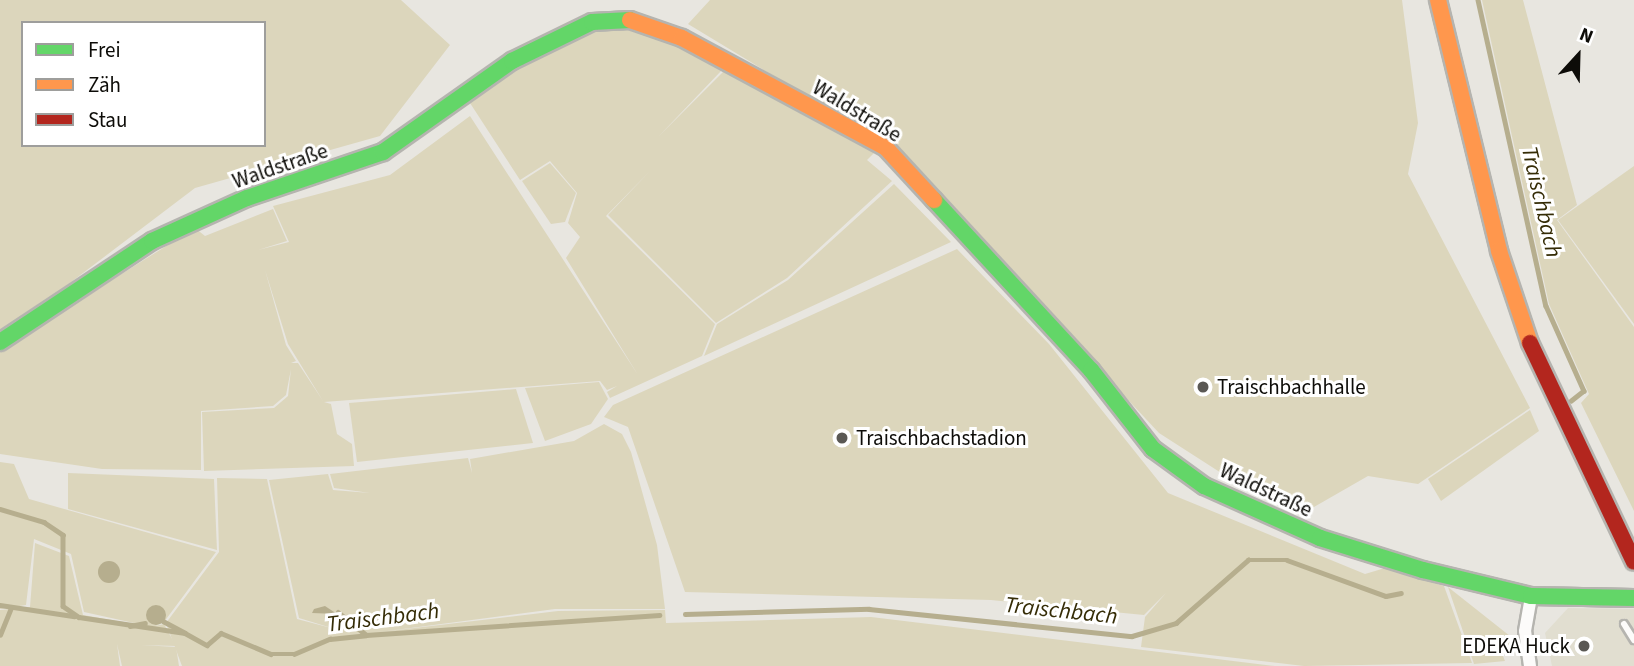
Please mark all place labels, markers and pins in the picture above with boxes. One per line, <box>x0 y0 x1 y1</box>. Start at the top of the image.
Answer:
place label: Traischbachhalle <box>1217 374 1366 400</box>
marker: Traischbachhalle <box>1195 379 1211 395</box>
place label: Traischbachstadion <box>856 425 1027 451</box>
marker: Traischbachstadion <box>834 430 850 446</box>
place label: EDEKA Huck <box>1462 633 1570 659</box>
marker: EDEKA Huck <box>1576 638 1592 654</box>

